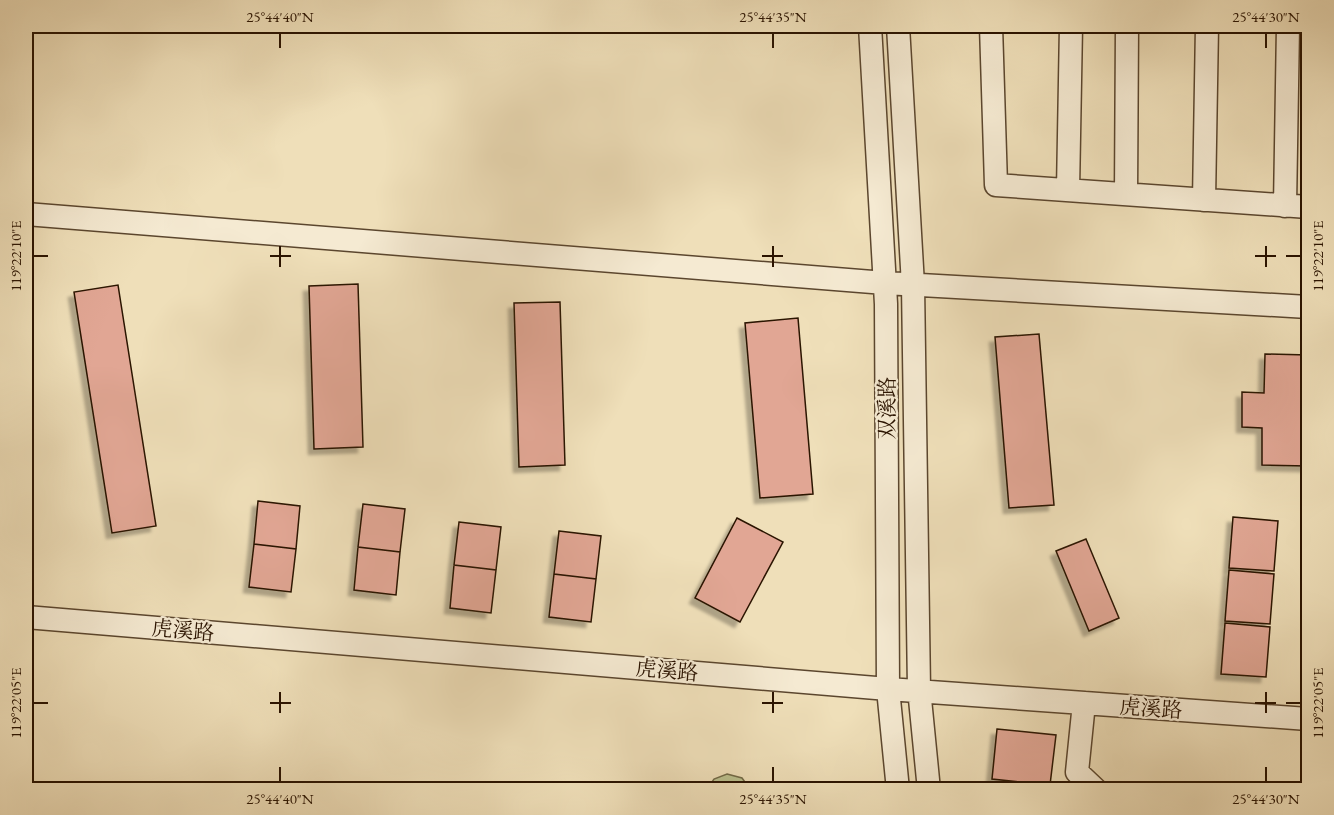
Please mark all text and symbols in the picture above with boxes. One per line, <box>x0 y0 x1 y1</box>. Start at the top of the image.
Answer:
text: 25°44'40"N <box>246 7 314 26</box>
text: 25°44'35"N <box>739 7 807 26</box>
text: 25°44'30"N <box>1232 7 1300 26</box>
text: 119°22'10"E <box>6 220 25 292</box>
text: 119°22'10"E <box>1308 220 1327 292</box>
street label: 双溪路 <box>873 377 900 440</box>
street label: 虎溪路 <box>150 614 216 646</box>
street label: 虎溪路 <box>634 654 700 686</box>
text: 119°22'05"E <box>6 667 25 739</box>
text: 119°22'05"E <box>1308 667 1327 739</box>
street label: 虎溪路 <box>1119 692 1183 724</box>
text: 25°44'40"N <box>246 789 314 808</box>
text: 25°44'35"N <box>739 789 807 808</box>
text: 25°44'30"N <box>1232 789 1300 808</box>

